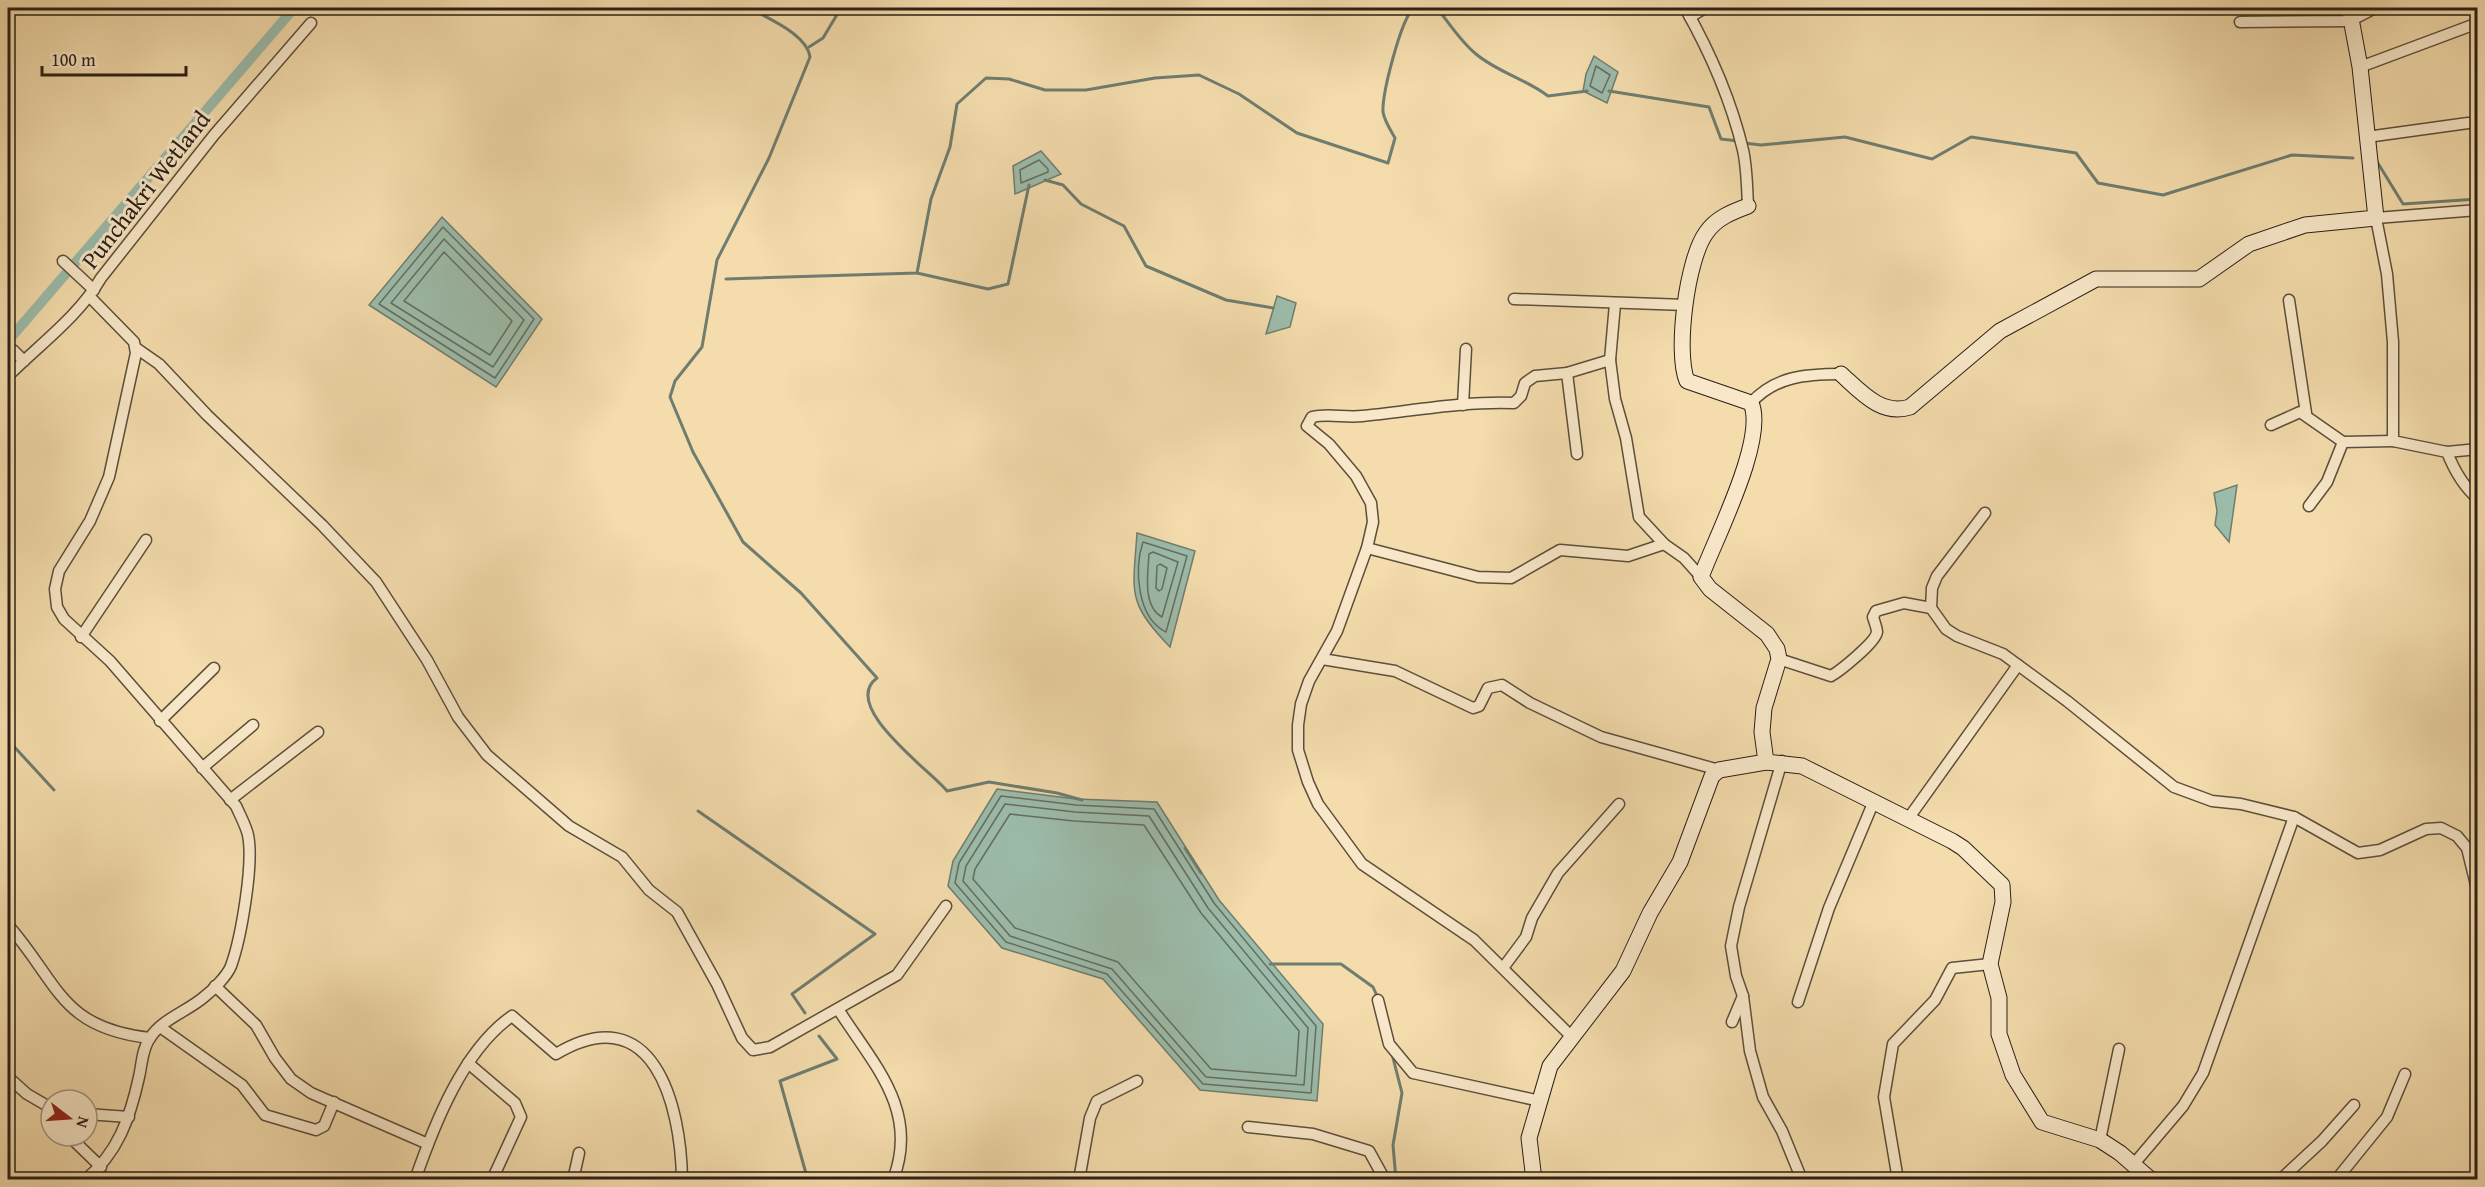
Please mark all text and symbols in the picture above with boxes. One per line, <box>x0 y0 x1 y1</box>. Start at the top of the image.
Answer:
scale bar <box>42 39 186 77</box>
text: 100 m <box>51 46 96 73</box>
street label: Punchakri Wetland <box>73 103 219 276</box>
north arrow <box>39 1088 99 1148</box>
text: N <box>70 1114 96 1131</box>

